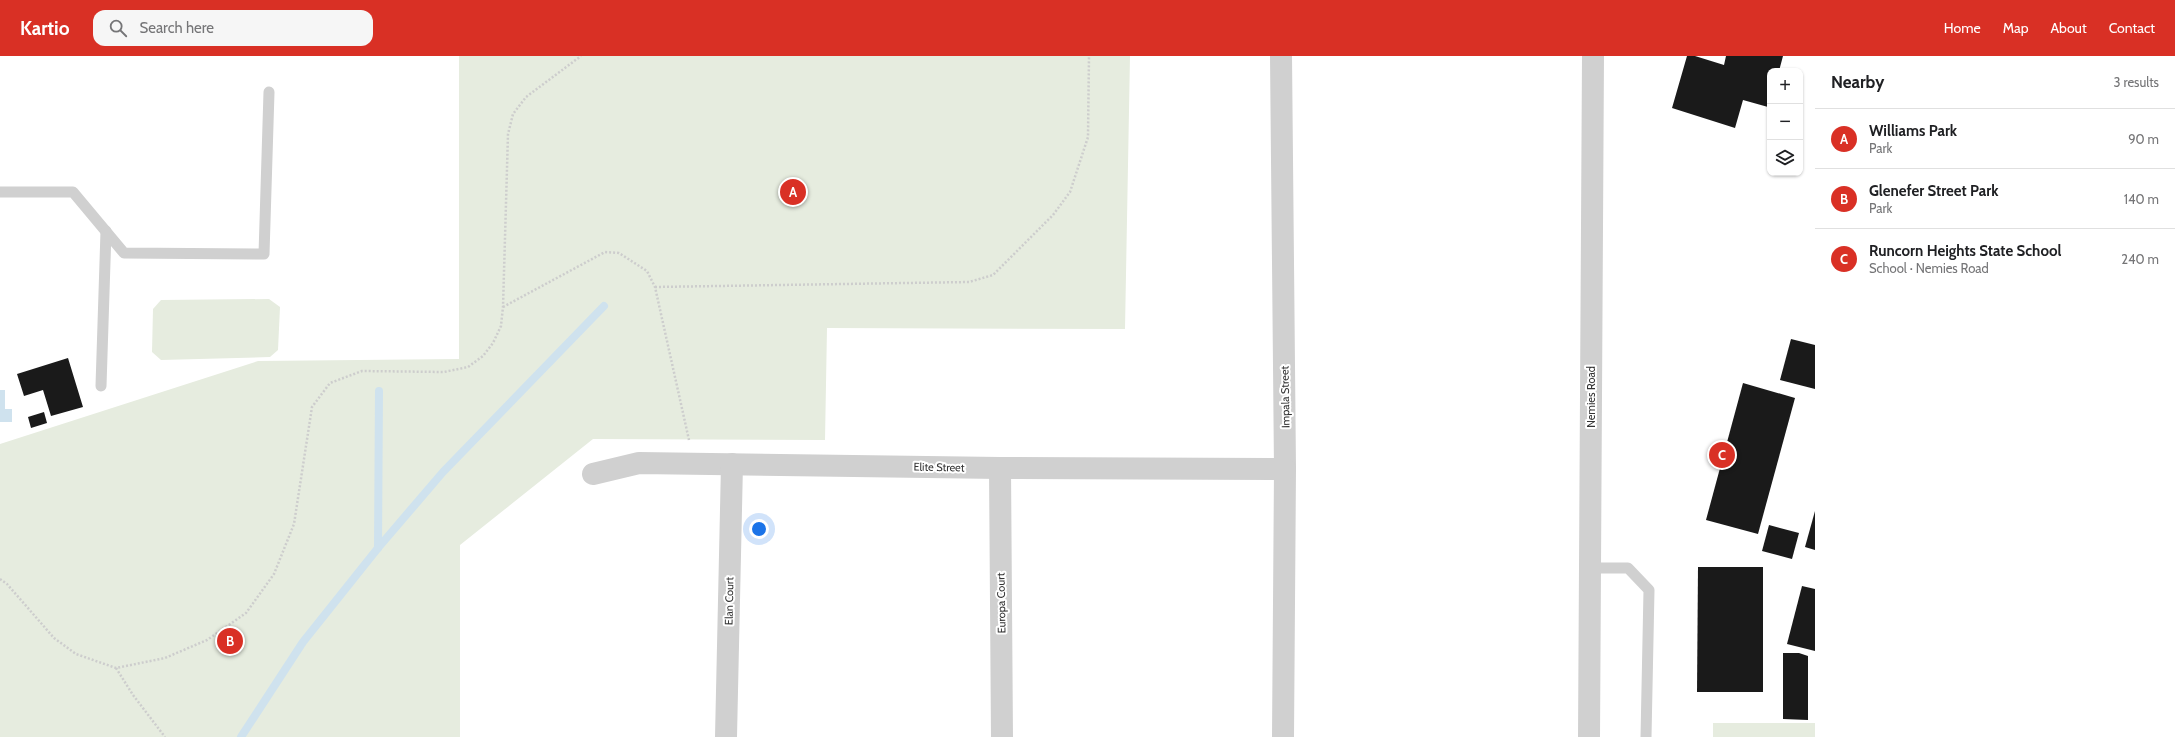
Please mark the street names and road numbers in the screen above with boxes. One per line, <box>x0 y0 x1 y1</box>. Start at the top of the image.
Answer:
street label: Impala Street <box>1277 365 1293 428</box>
street label: Nemies Road <box>1584 366 1598 428</box>
street label: Elite Street <box>913 460 965 474</box>
street label: Europa Court <box>993 572 1009 633</box>
street label: Elan Court <box>722 576 736 625</box>

